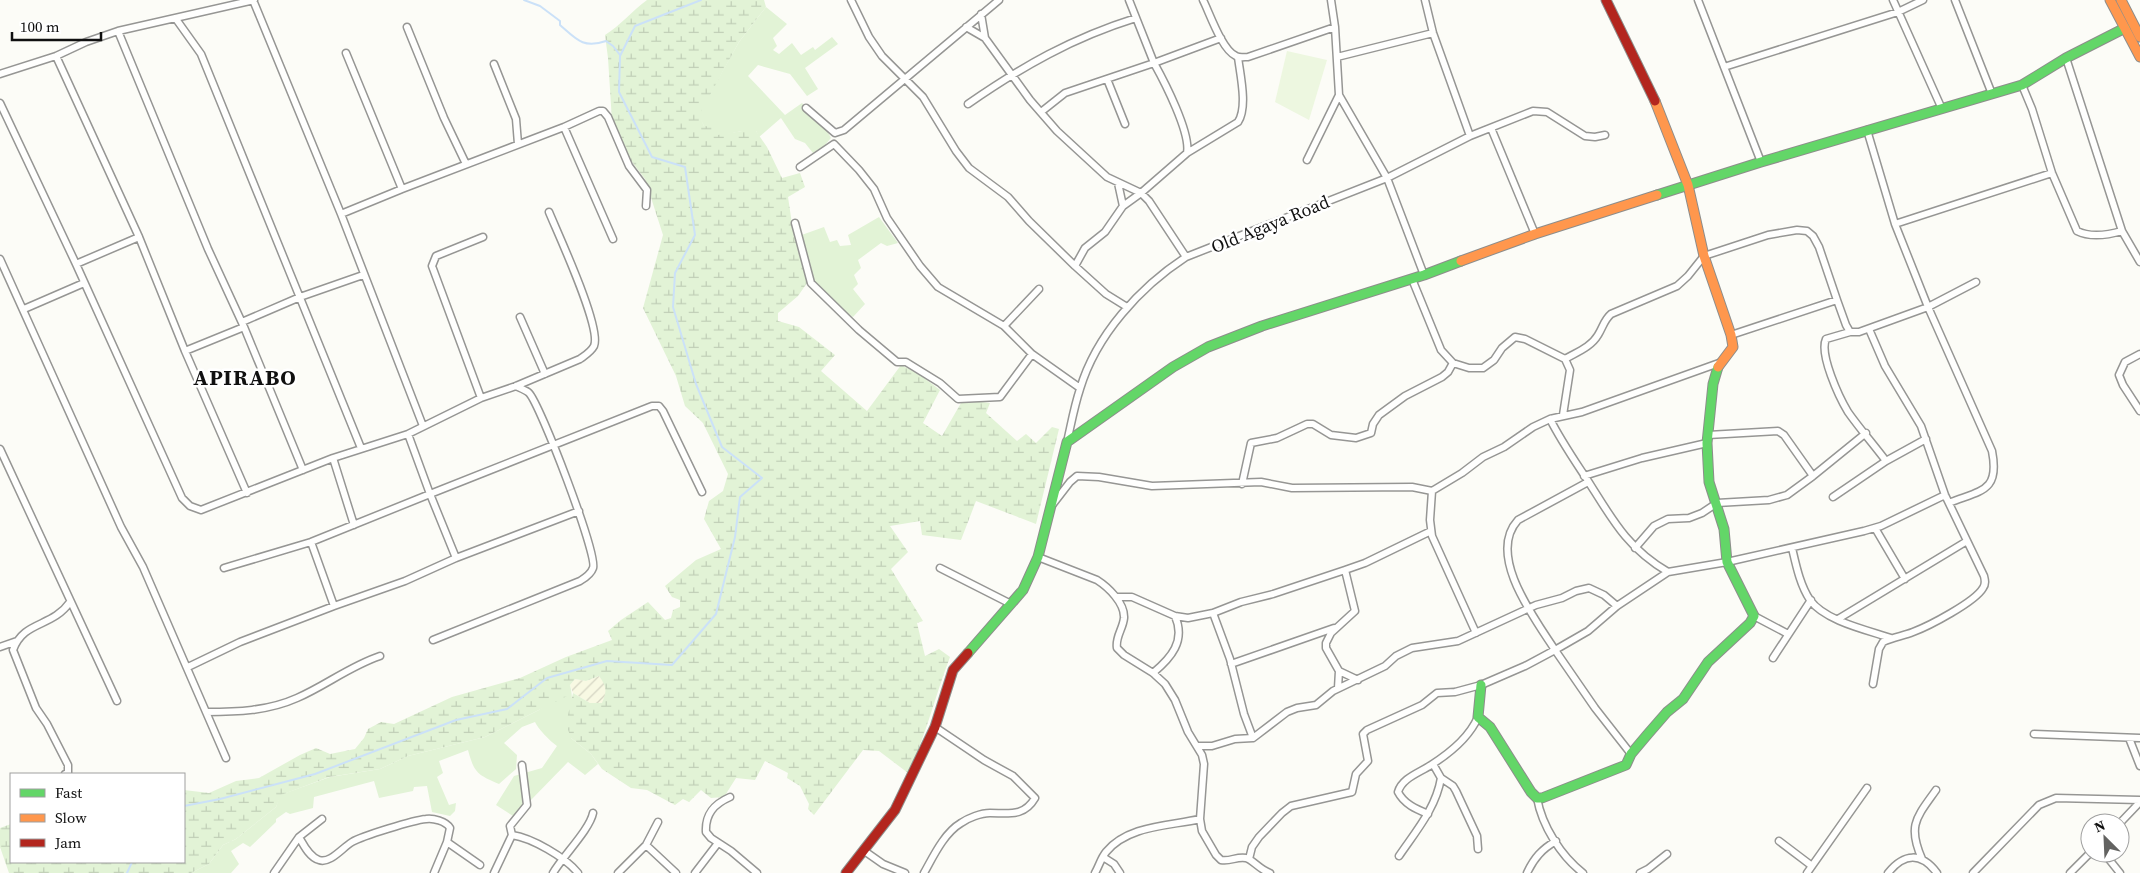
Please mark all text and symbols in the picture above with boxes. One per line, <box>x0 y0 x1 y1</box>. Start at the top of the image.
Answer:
scale bar <box>12 10 101 42</box>
text: 100 m <box>20 16 60 37</box>
street label: Old Agaya Road <box>1207 189 1333 259</box>
district label: APIRABO <box>193 362 297 392</box>
legend <box>10 773 185 863</box>
text: Fast <box>55 782 82 803</box>
text: Slow <box>55 807 87 828</box>
north arrow <box>2080 813 2130 863</box>
text: N <box>2091 815 2108 837</box>
text: Jam <box>54 832 82 853</box>

